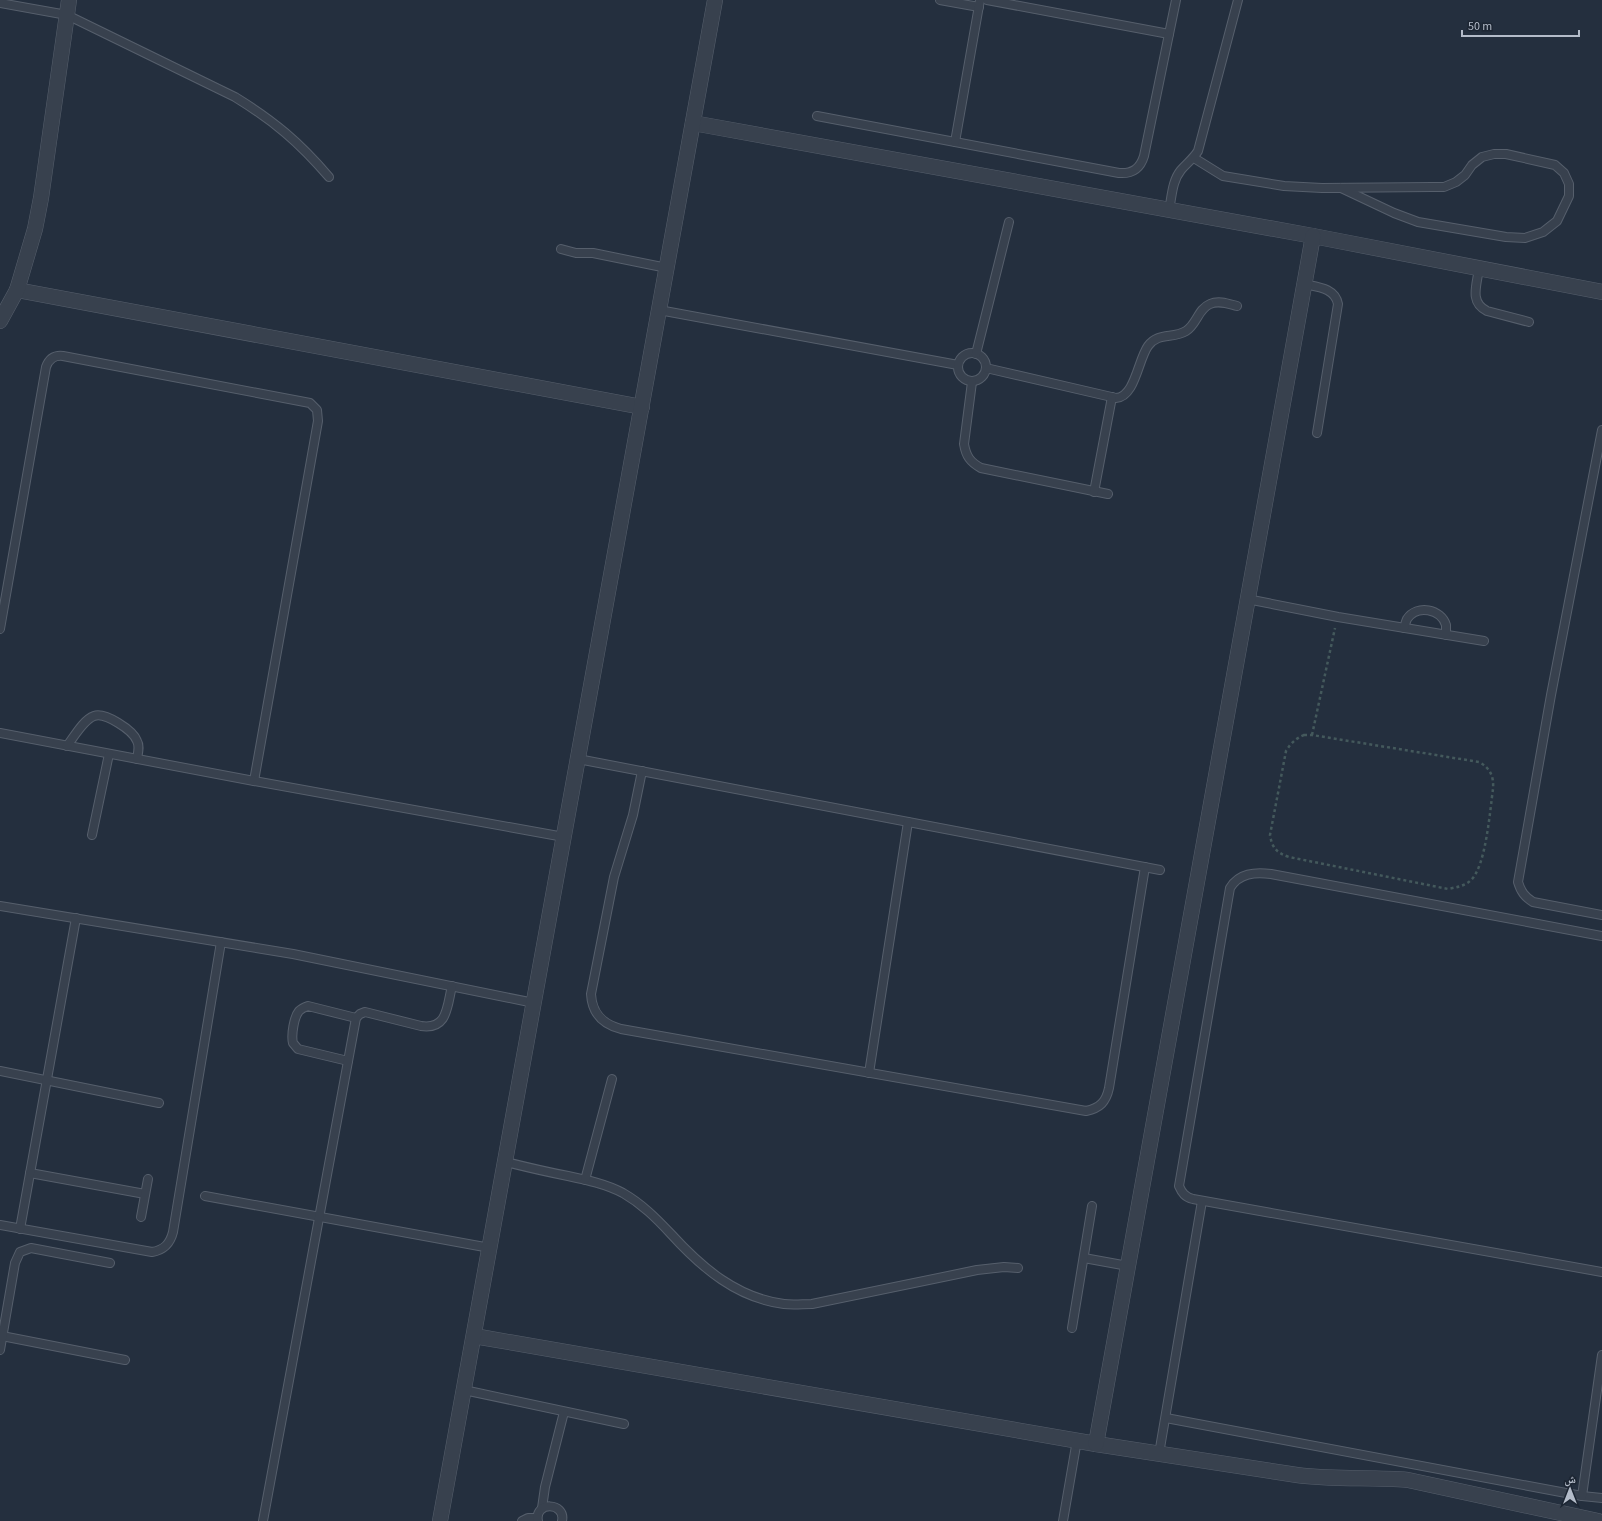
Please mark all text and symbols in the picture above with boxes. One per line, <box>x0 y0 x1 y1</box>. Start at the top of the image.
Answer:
scale bar <box>1462 12 1579 38</box>
text: 50 m <box>1468 18 1492 35</box>
north arrow <box>1550 1469 1590 1509</box>
text: ش <box>1564 1472 1576 1487</box>

